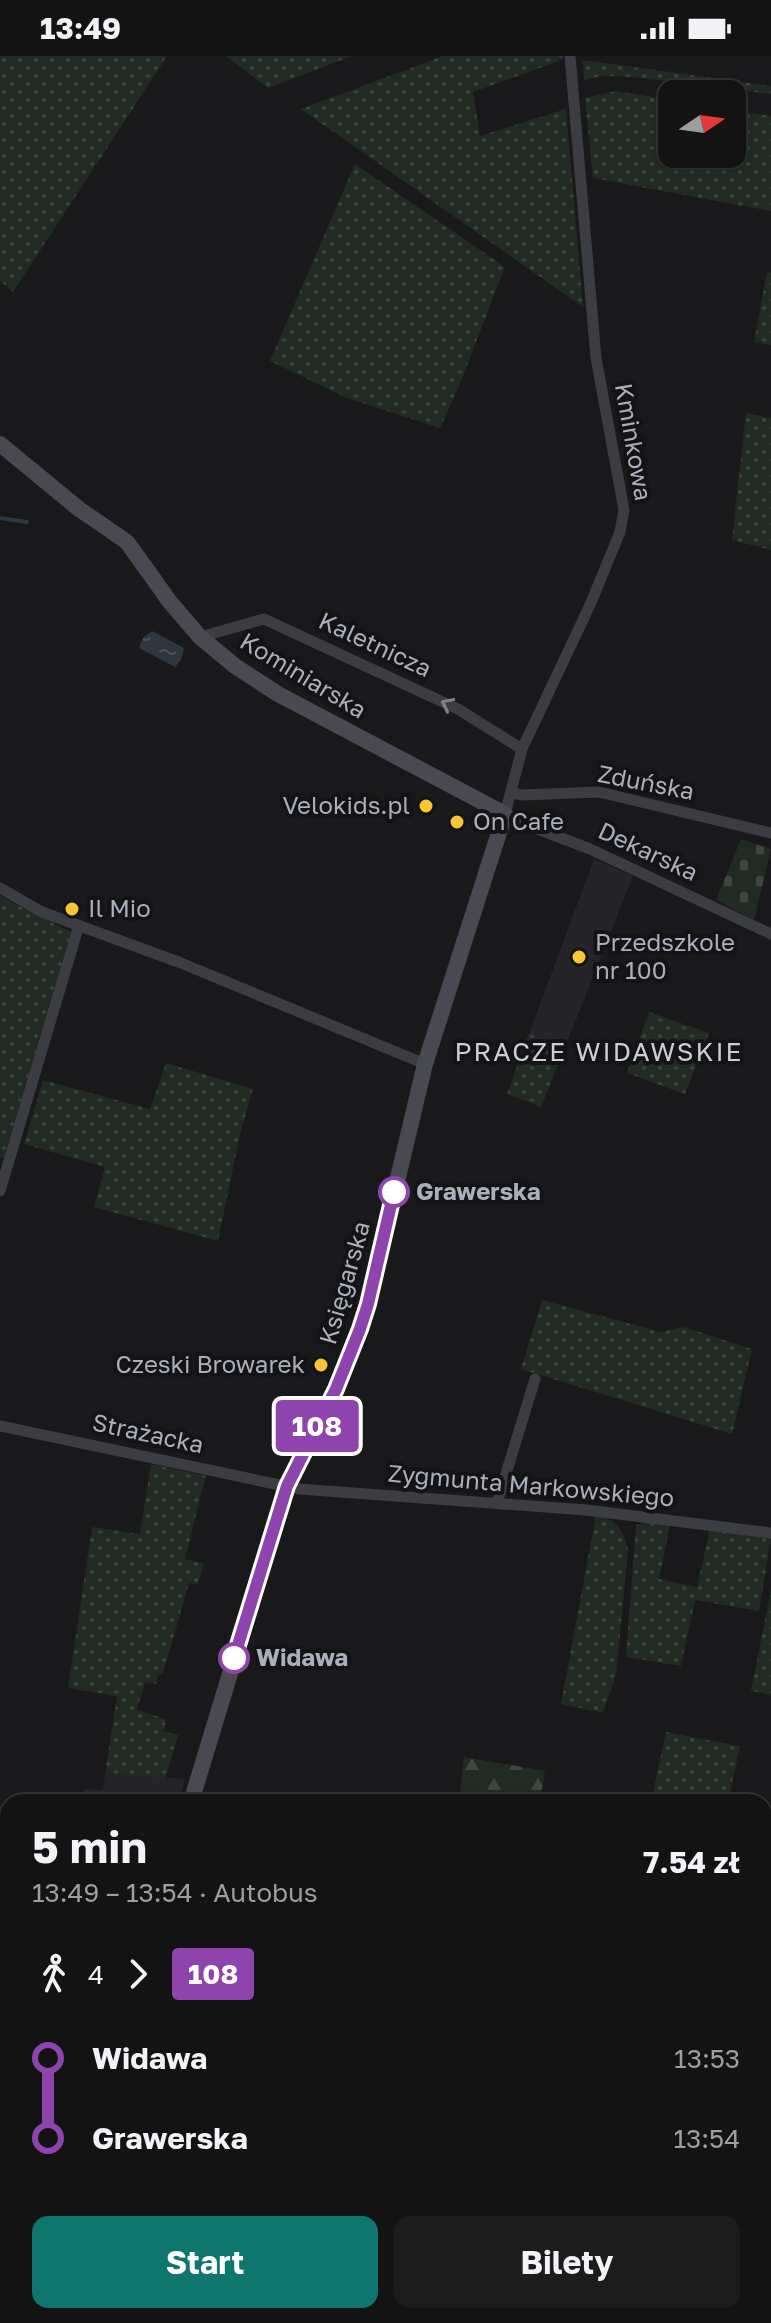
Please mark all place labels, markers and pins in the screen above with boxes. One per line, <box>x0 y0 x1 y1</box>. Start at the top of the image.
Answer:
place label: Velokids.pl <box>282 790 410 819</box>
marker: Velokids.pl <box>417 797 435 815</box>
place label: On Cafe <box>473 806 564 835</box>
marker: On Cafe <box>448 813 466 831</box>
place label: Il Mio <box>88 893 151 922</box>
marker: Il Mio <box>63 900 81 918</box>
place label: Przedszkole nr 100 <box>595 927 735 984</box>
marker: Przedszkole nr 100 <box>570 948 588 966</box>
place label: Grawerska <box>416 1176 541 1205</box>
marker: Grawerska <box>379 1177 409 1207</box>
place label: Czeski Browarek <box>116 1349 305 1378</box>
marker: Czeski Browarek <box>312 1356 330 1374</box>
place label: Widawa <box>256 1642 348 1671</box>
marker: Widawa <box>219 1643 249 1673</box>

